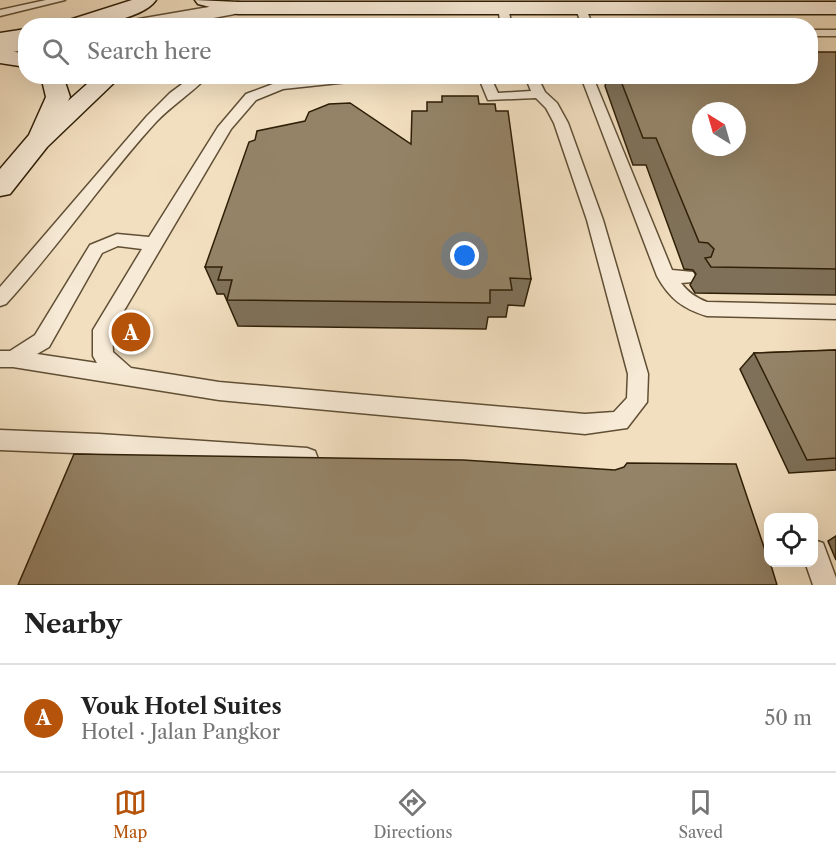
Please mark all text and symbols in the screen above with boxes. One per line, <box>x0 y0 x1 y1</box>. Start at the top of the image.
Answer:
search box <box>18 18 818 84</box>
icon: search <box>39 35 72 68</box>
text: Search here <box>87 38 212 65</box>
north arrow <box>692 102 746 156</box>
your location <box>450 241 479 270</box>
pin: A <box>112 310 150 354</box>
map controls <box>764 513 818 567</box>
button: locate <box>764 513 818 567</box>
text: Nearby <box>24 608 122 640</box>
text: Vouk Hotel Suites <box>81 693 282 720</box>
text: A <box>36 706 51 730</box>
text: 50 m <box>765 706 812 730</box>
text: Hotel · Jalan Pangkor <box>81 720 280 744</box>
tab: Map <box>113 786 147 842</box>
tab: Directions <box>373 786 452 842</box>
tab: Saved <box>679 786 723 842</box>

